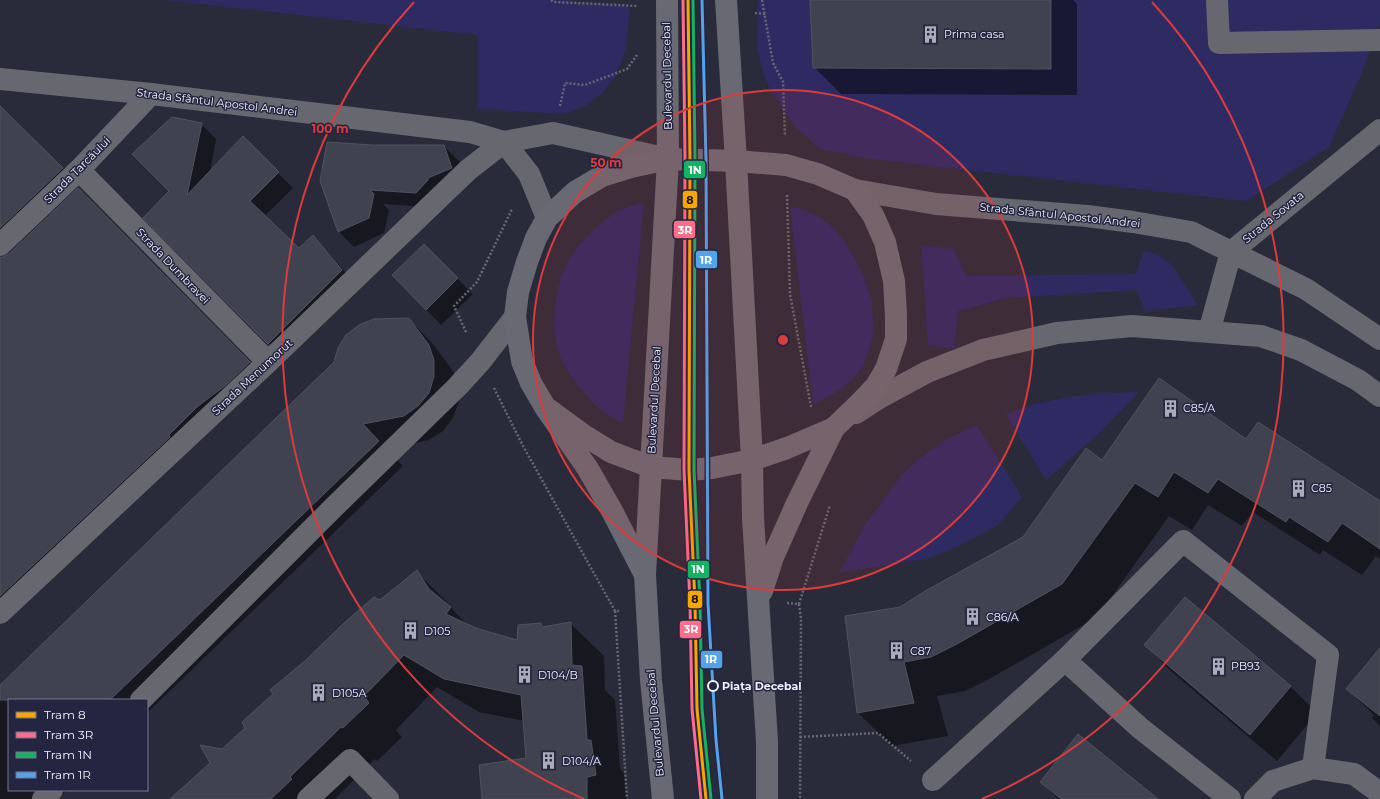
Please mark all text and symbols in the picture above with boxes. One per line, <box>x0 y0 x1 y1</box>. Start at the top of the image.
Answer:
street label: Bulevardul Decebal <box>659 22 675 130</box>
building icon: Prima casa <box>921 24 941 44</box>
place label: Prima casa <box>944 27 1005 41</box>
street label: Strada Sfântul Apostol Andrei <box>136 85 298 119</box>
text: 100 m <box>312 121 348 136</box>
street label: Strada Tarcăului <box>41 134 113 206</box>
text: 50 m <box>590 155 622 170</box>
line badge: 1N <box>683 160 706 179</box>
text: 1N <box>688 163 702 177</box>
street label: Strada Sovata <box>1239 188 1307 246</box>
line badge: 8 <box>682 190 698 209</box>
text: 8 <box>686 193 694 207</box>
street label: Strada Sfântul Apostol Andrei <box>979 200 1141 230</box>
line badge: 3R <box>673 220 696 239</box>
text: 3R <box>677 223 692 237</box>
street label: Strada Dumbravei <box>133 225 213 307</box>
line badge: 1R <box>695 250 718 269</box>
text: 1R <box>700 253 712 267</box>
centre of rings <box>776 333 790 347</box>
street label: Strada Menumorut <box>209 336 296 418</box>
street label: Bulevardul Decebal <box>644 346 664 454</box>
building icon: C85/A <box>1160 398 1180 418</box>
place label: C85/A <box>1183 401 1215 415</box>
building icon: C85 <box>1288 478 1308 498</box>
place label: C85 <box>1311 481 1332 495</box>
line badge: 1N <box>687 560 710 579</box>
text: 1N <box>691 562 705 576</box>
line badge: 8 <box>687 590 703 609</box>
text: 8 <box>691 592 699 606</box>
building icon: C86/A <box>963 607 983 627</box>
place label: C86/A <box>986 610 1019 624</box>
line badge: 3R <box>679 620 702 639</box>
building icon: D105 <box>401 621 421 641</box>
text: 3R <box>683 622 698 636</box>
place label: D105 <box>424 624 450 638</box>
building icon: C87 <box>887 641 907 661</box>
place label: C87 <box>910 644 931 658</box>
line badge: 1R <box>700 650 723 669</box>
text: 1R <box>705 652 717 666</box>
building icon: PB93 <box>1208 656 1228 676</box>
place label: PB93 <box>1231 659 1260 673</box>
building icon: D104/B <box>515 665 535 685</box>
place label: D104/B <box>538 668 578 682</box>
street label: Bulevardul Decebal <box>643 669 667 777</box>
place label: Piața Decebal <box>722 679 802 693</box>
marker: Piața Decebal <box>707 680 719 692</box>
building icon: D105A <box>309 683 329 703</box>
place label: D105A <box>332 686 366 700</box>
legend <box>8 699 148 791</box>
text: Tram 8 <box>44 707 86 722</box>
text: Tram 3R <box>44 727 94 742</box>
text: Tram 1N <box>44 747 92 762</box>
building icon: D104/A <box>539 751 559 771</box>
place label: D104/A <box>562 754 601 768</box>
text: Tram 1R <box>44 767 91 782</box>

